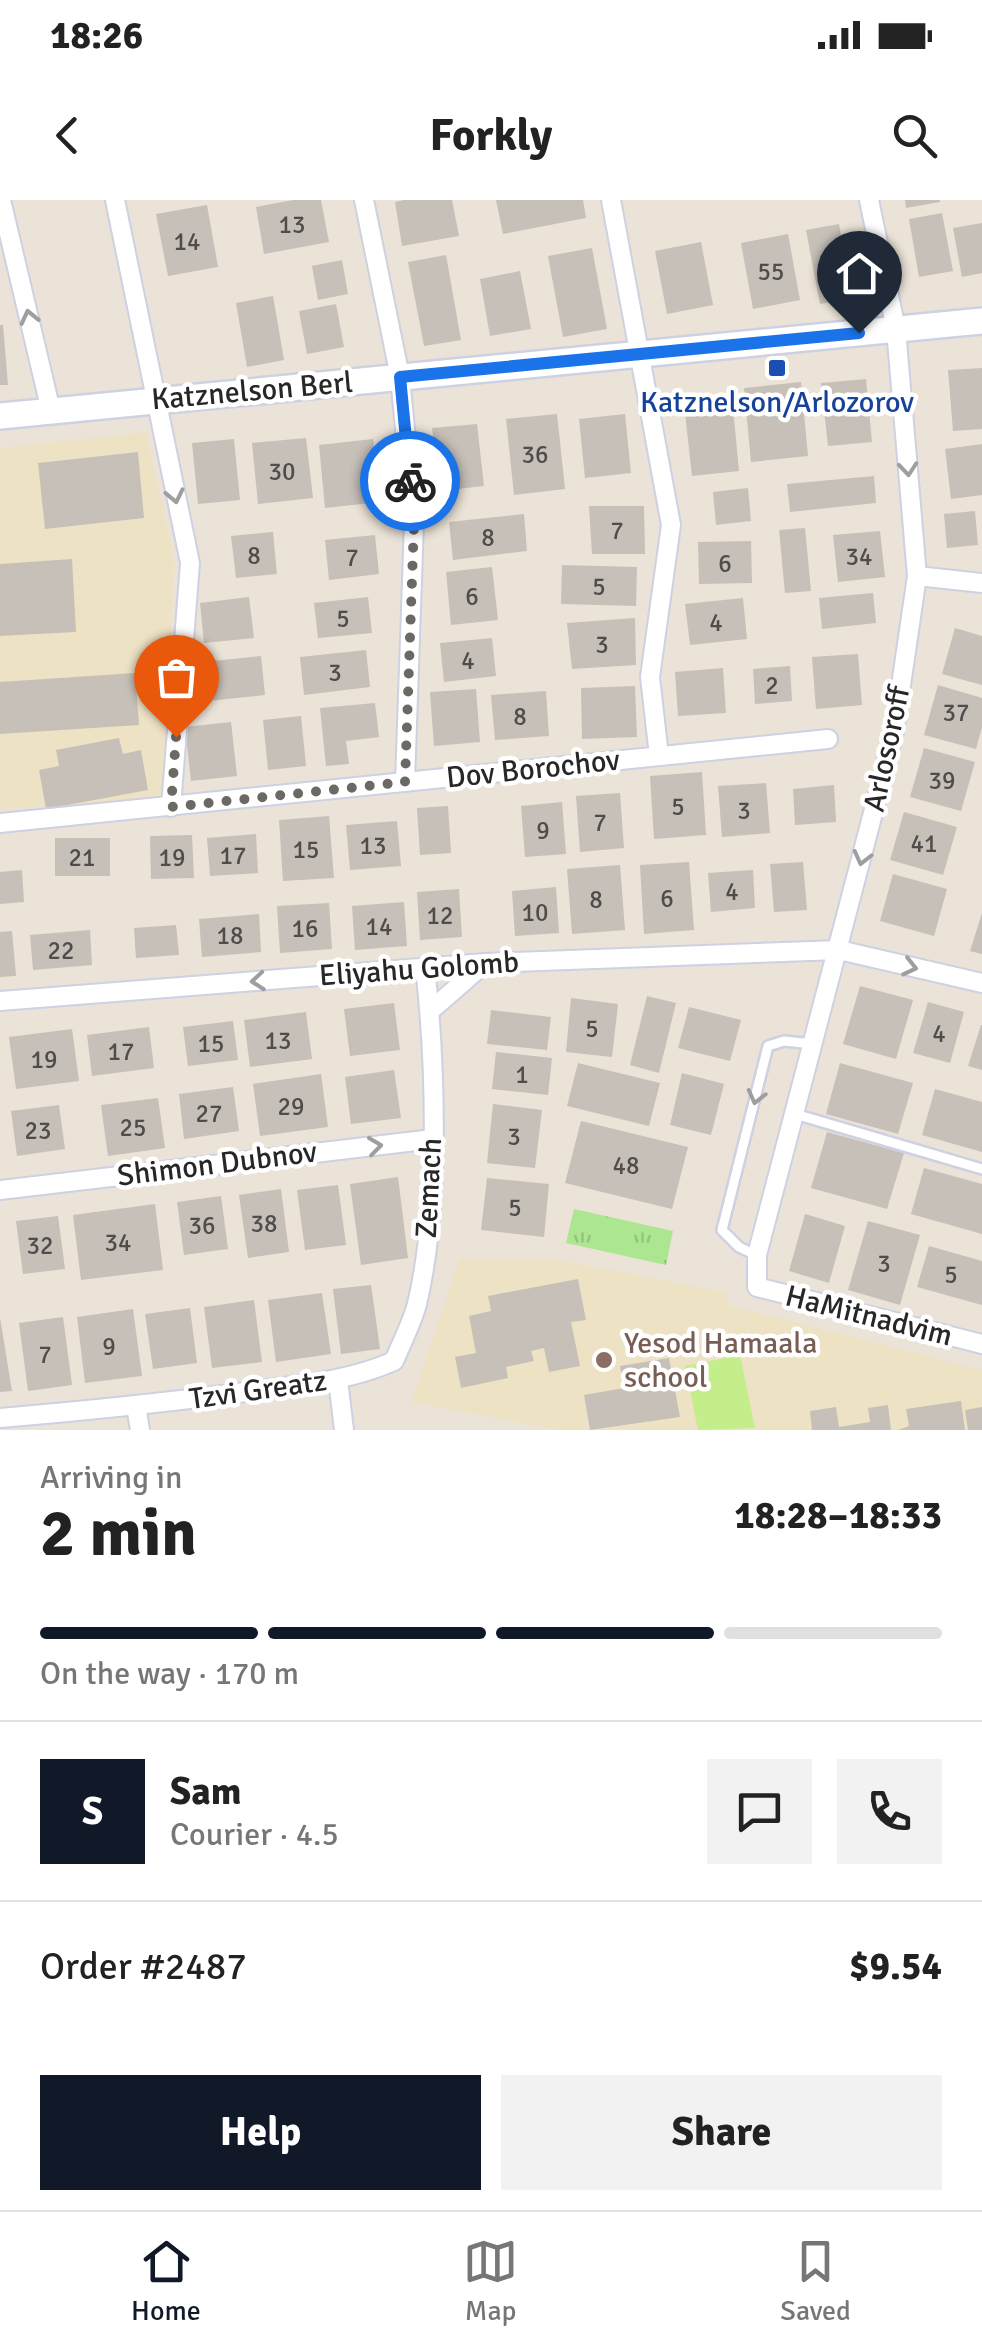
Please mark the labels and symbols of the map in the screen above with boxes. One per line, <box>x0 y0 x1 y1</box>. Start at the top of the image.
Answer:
house number: 13 <box>278 209 306 240</box>
house number: 14 <box>173 226 201 257</box>
pin <box>817 231 902 334</box>
house number: 55 <box>757 256 785 287</box>
one-way arrow <box>20 309 41 326</box>
marker: Katznelson/Arlozorov <box>766 357 788 379</box>
street label: Katznelson Berl <box>150 364 354 418</box>
place label: Katznelson/Arlozorov <box>640 384 914 421</box>
courier <box>360 431 460 531</box>
house number: 36 <box>521 439 549 470</box>
house number: 30 <box>268 456 296 487</box>
one-way arrow <box>897 462 919 478</box>
one-way arrow <box>163 487 184 504</box>
house number: 7 <box>610 515 624 546</box>
house number: 8 <box>481 522 495 553</box>
house number: 8 <box>247 540 261 571</box>
house number: 34 <box>845 541 873 572</box>
house number: 7 <box>345 542 359 573</box>
house number: 6 <box>718 548 732 579</box>
house number: 5 <box>592 571 606 602</box>
house number: 6 <box>465 581 479 612</box>
house number: 5 <box>336 603 350 634</box>
house number: 4 <box>709 607 723 638</box>
house number: 3 <box>595 629 609 660</box>
pin <box>134 635 219 738</box>
house number: 4 <box>461 645 475 676</box>
house number: 3 <box>328 657 342 688</box>
house number: 2 <box>765 670 779 701</box>
street label: Arlosoroff <box>856 681 919 815</box>
house number: 37 <box>942 697 970 728</box>
house number: 8 <box>513 701 527 732</box>
street label: Dov Borochov <box>444 741 622 797</box>
house number: 39 <box>928 765 956 796</box>
house number: 5 <box>671 791 685 822</box>
house number: 3 <box>737 795 751 826</box>
house number: 7 <box>593 807 607 838</box>
house number: 9 <box>536 815 550 846</box>
house number: 41 <box>910 828 938 859</box>
house number: 13 <box>359 830 387 861</box>
house number: 15 <box>292 834 320 865</box>
house number: 17 <box>219 840 247 871</box>
house number: 21 <box>68 842 96 873</box>
house number: 19 <box>158 842 186 873</box>
one-way arrow <box>853 849 874 866</box>
house number: 4 <box>725 876 739 907</box>
house number: 6 <box>660 883 674 914</box>
house number: 8 <box>589 884 603 915</box>
house number: 10 <box>521 897 549 928</box>
house number: 12 <box>426 900 454 931</box>
house number: 14 <box>365 911 393 942</box>
house number: 16 <box>291 913 319 944</box>
house number: 18 <box>216 920 244 951</box>
house number: 22 <box>47 935 75 966</box>
street label: Eliyahu Golomb <box>318 944 520 994</box>
one-way arrow <box>901 955 918 976</box>
one-way arrow <box>249 969 265 991</box>
house number: 5 <box>585 1013 599 1044</box>
house number: 4 <box>932 1018 946 1049</box>
house number: 13 <box>264 1025 292 1056</box>
house number: 15 <box>197 1028 225 1059</box>
house number: 17 <box>107 1036 135 1067</box>
house number: 19 <box>30 1044 58 1075</box>
house number: 1 <box>515 1059 529 1090</box>
one-way arrow <box>746 1087 767 1105</box>
house number: 29 <box>277 1091 305 1122</box>
house number: 27 <box>195 1098 223 1129</box>
house number: 25 <box>119 1112 147 1143</box>
house number: 23 <box>24 1115 52 1146</box>
house number: 3 <box>507 1121 521 1152</box>
street label: Shimon Dubnov <box>115 1133 319 1195</box>
one-way arrow <box>367 1136 383 1157</box>
street label: Zemach <box>408 1137 450 1239</box>
house number: 48 <box>612 1150 640 1181</box>
house number: 5 <box>508 1192 522 1223</box>
house number: 38 <box>250 1208 278 1239</box>
house number: 36 <box>188 1210 216 1241</box>
house number: 34 <box>104 1227 132 1258</box>
house number: 32 <box>26 1230 54 1261</box>
house number: 3 <box>877 1248 891 1279</box>
house number: 5 <box>944 1259 958 1290</box>
street label: HaMitnadvim <box>782 1277 956 1355</box>
place label: Yesod Hamaala school <box>624 1325 817 1396</box>
house number: 9 <box>102 1331 116 1362</box>
house number: 7 <box>38 1339 52 1370</box>
marker: Yesod Hamaala school <box>593 1349 615 1371</box>
street label: Tzvi Greatz <box>187 1362 329 1418</box>

